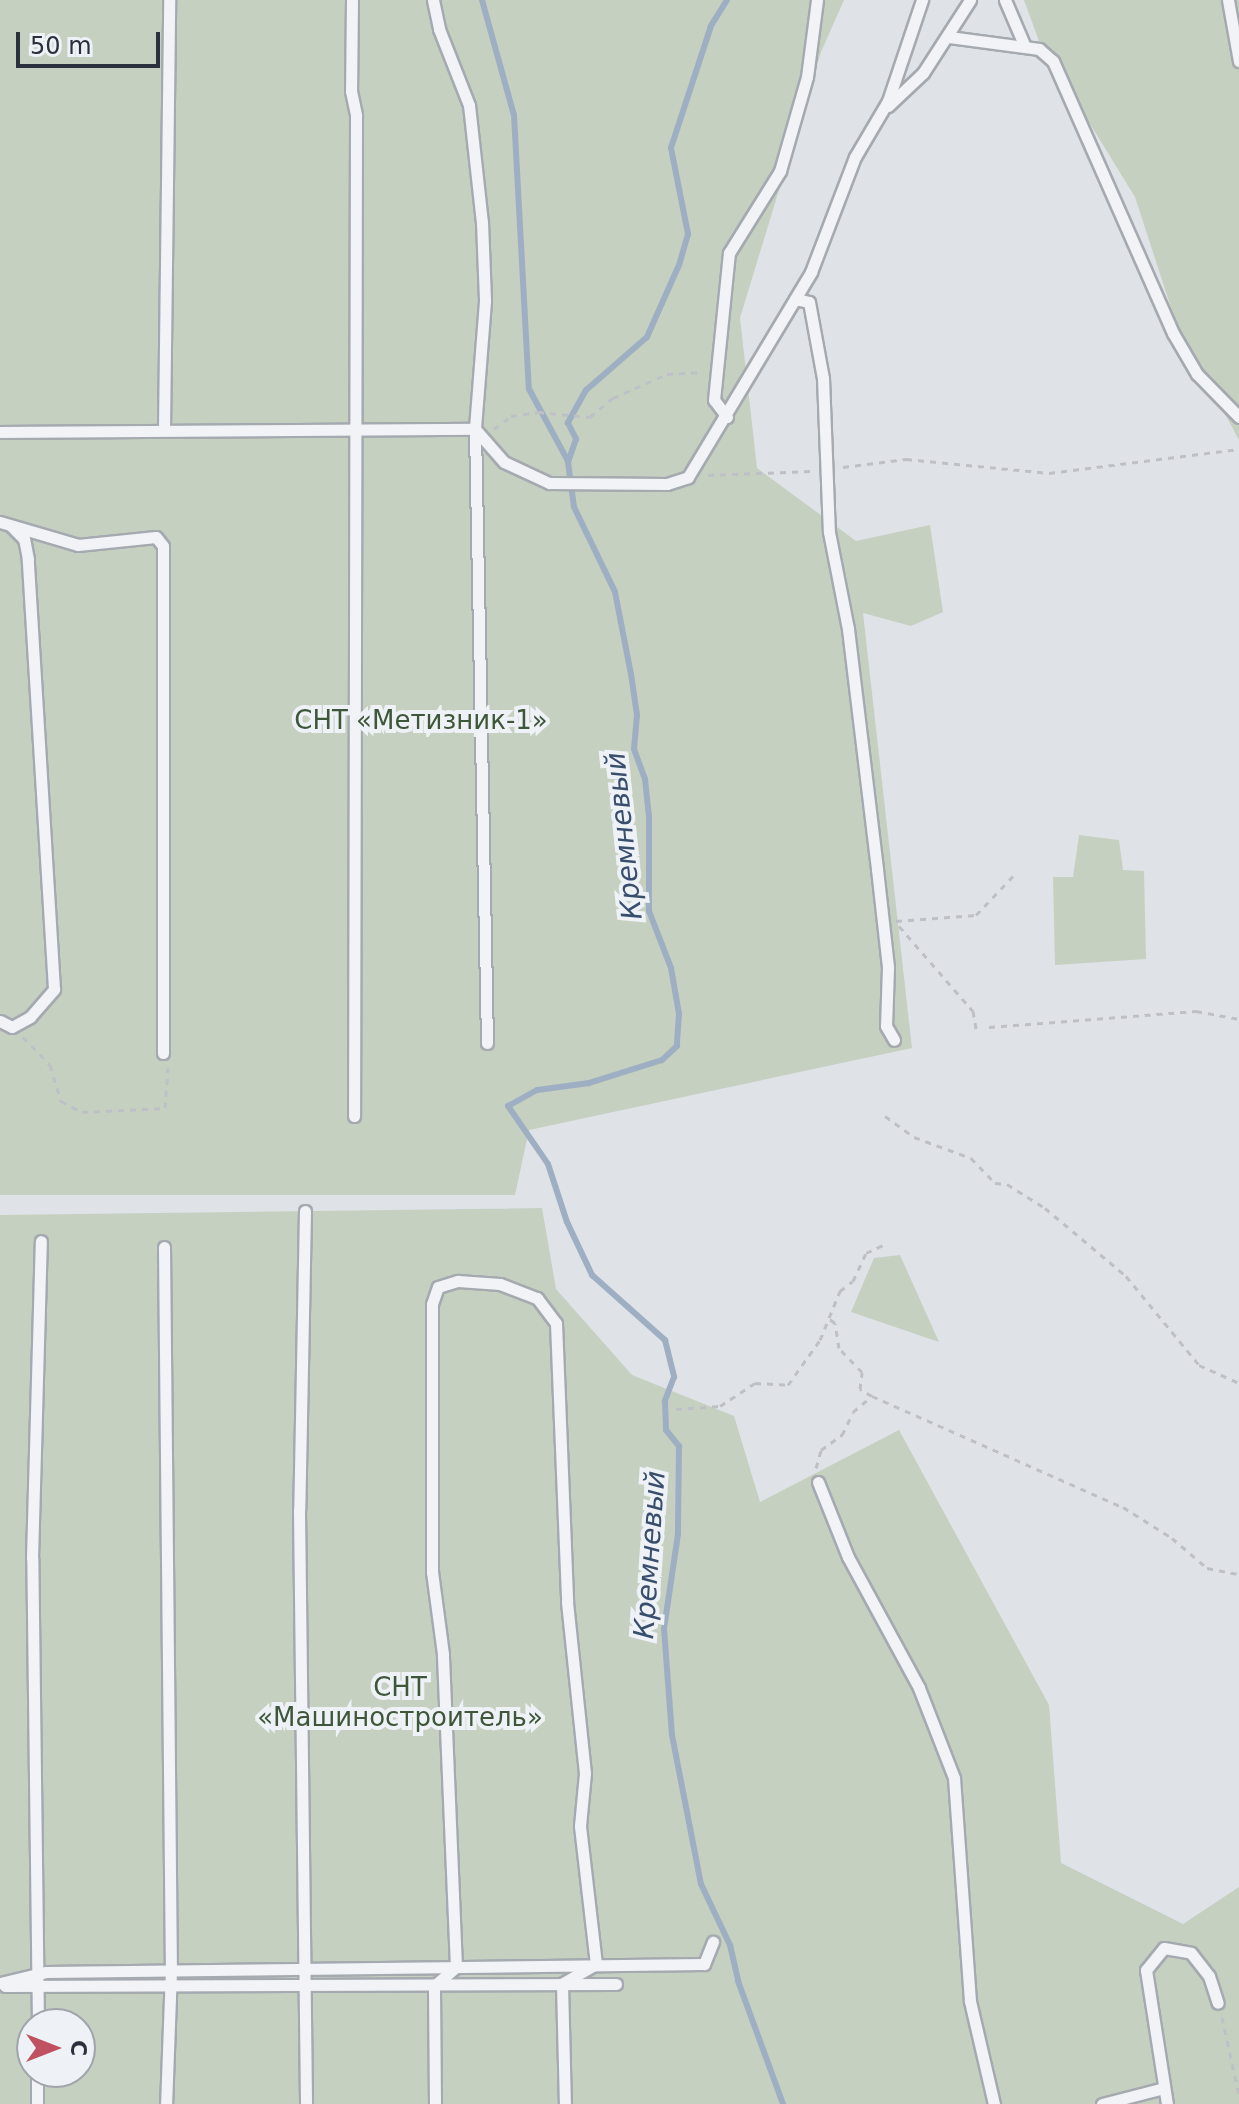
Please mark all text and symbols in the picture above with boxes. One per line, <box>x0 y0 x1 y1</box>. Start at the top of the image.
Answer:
scale bar <box>20 16 164 66</box>
text: 50 m <box>30 32 92 60</box>
park label: СНТ «Метизник-1» <box>294 705 548 737</box>
water label: Кремневый <box>598 751 650 921</box>
water label: Кремневый <box>627 1470 673 1640</box>
park label: СНТ «Машиностроитель» <box>257 1672 543 1734</box>
north arrow <box>16 2008 96 2088</box>
text: С <box>66 2040 91 2056</box>

